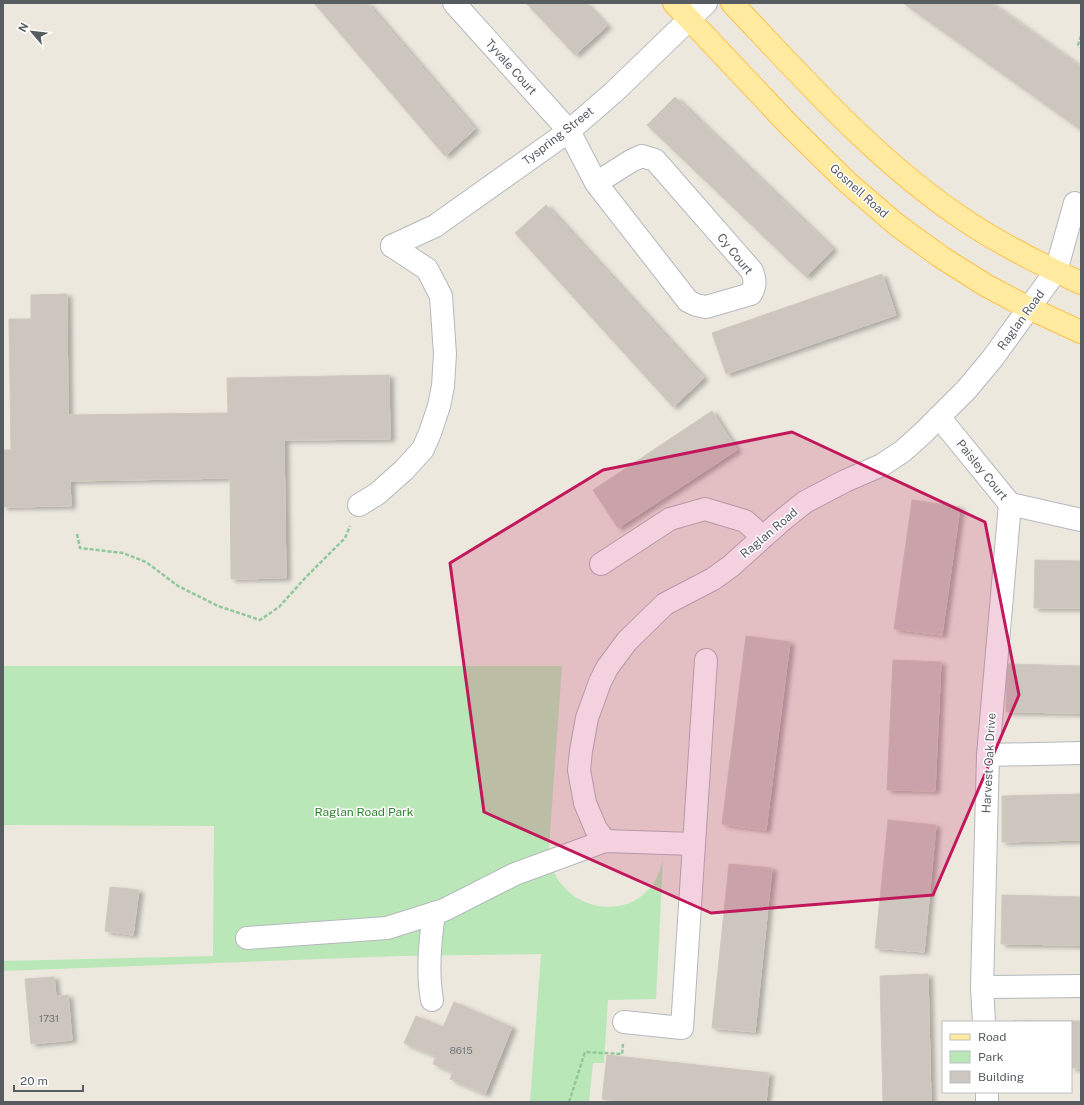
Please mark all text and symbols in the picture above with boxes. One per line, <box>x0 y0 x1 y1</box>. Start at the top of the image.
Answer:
north arrow <box>12 12 52 52</box>
text: N <box>16 21 30 34</box>
street label: Tyvale Court <box>482 36 540 98</box>
street label: Tyspring Street <box>520 104 597 168</box>
street label: Gosnell Road <box>827 161 891 221</box>
street label: Cy Court <box>714 231 756 278</box>
street label: Raglan Road <box>995 287 1047 353</box>
street label: Paisley Court <box>953 437 1011 503</box>
street label: Raglan Road <box>737 505 801 561</box>
street label: Harvest Oak Drive <box>979 712 999 814</box>
park label: Raglan Road Park <box>314 805 414 819</box>
house number: 1731 <box>39 1012 59 1024</box>
legend <box>942 1021 1072 1093</box>
text: Road <box>978 1030 1006 1044</box>
house number: 8615 <box>449 1044 473 1056</box>
text: Park <box>978 1050 1004 1064</box>
scale bar <box>14 1067 83 1093</box>
text: Building <box>978 1070 1024 1084</box>
text: 20 m <box>20 1074 48 1088</box>

